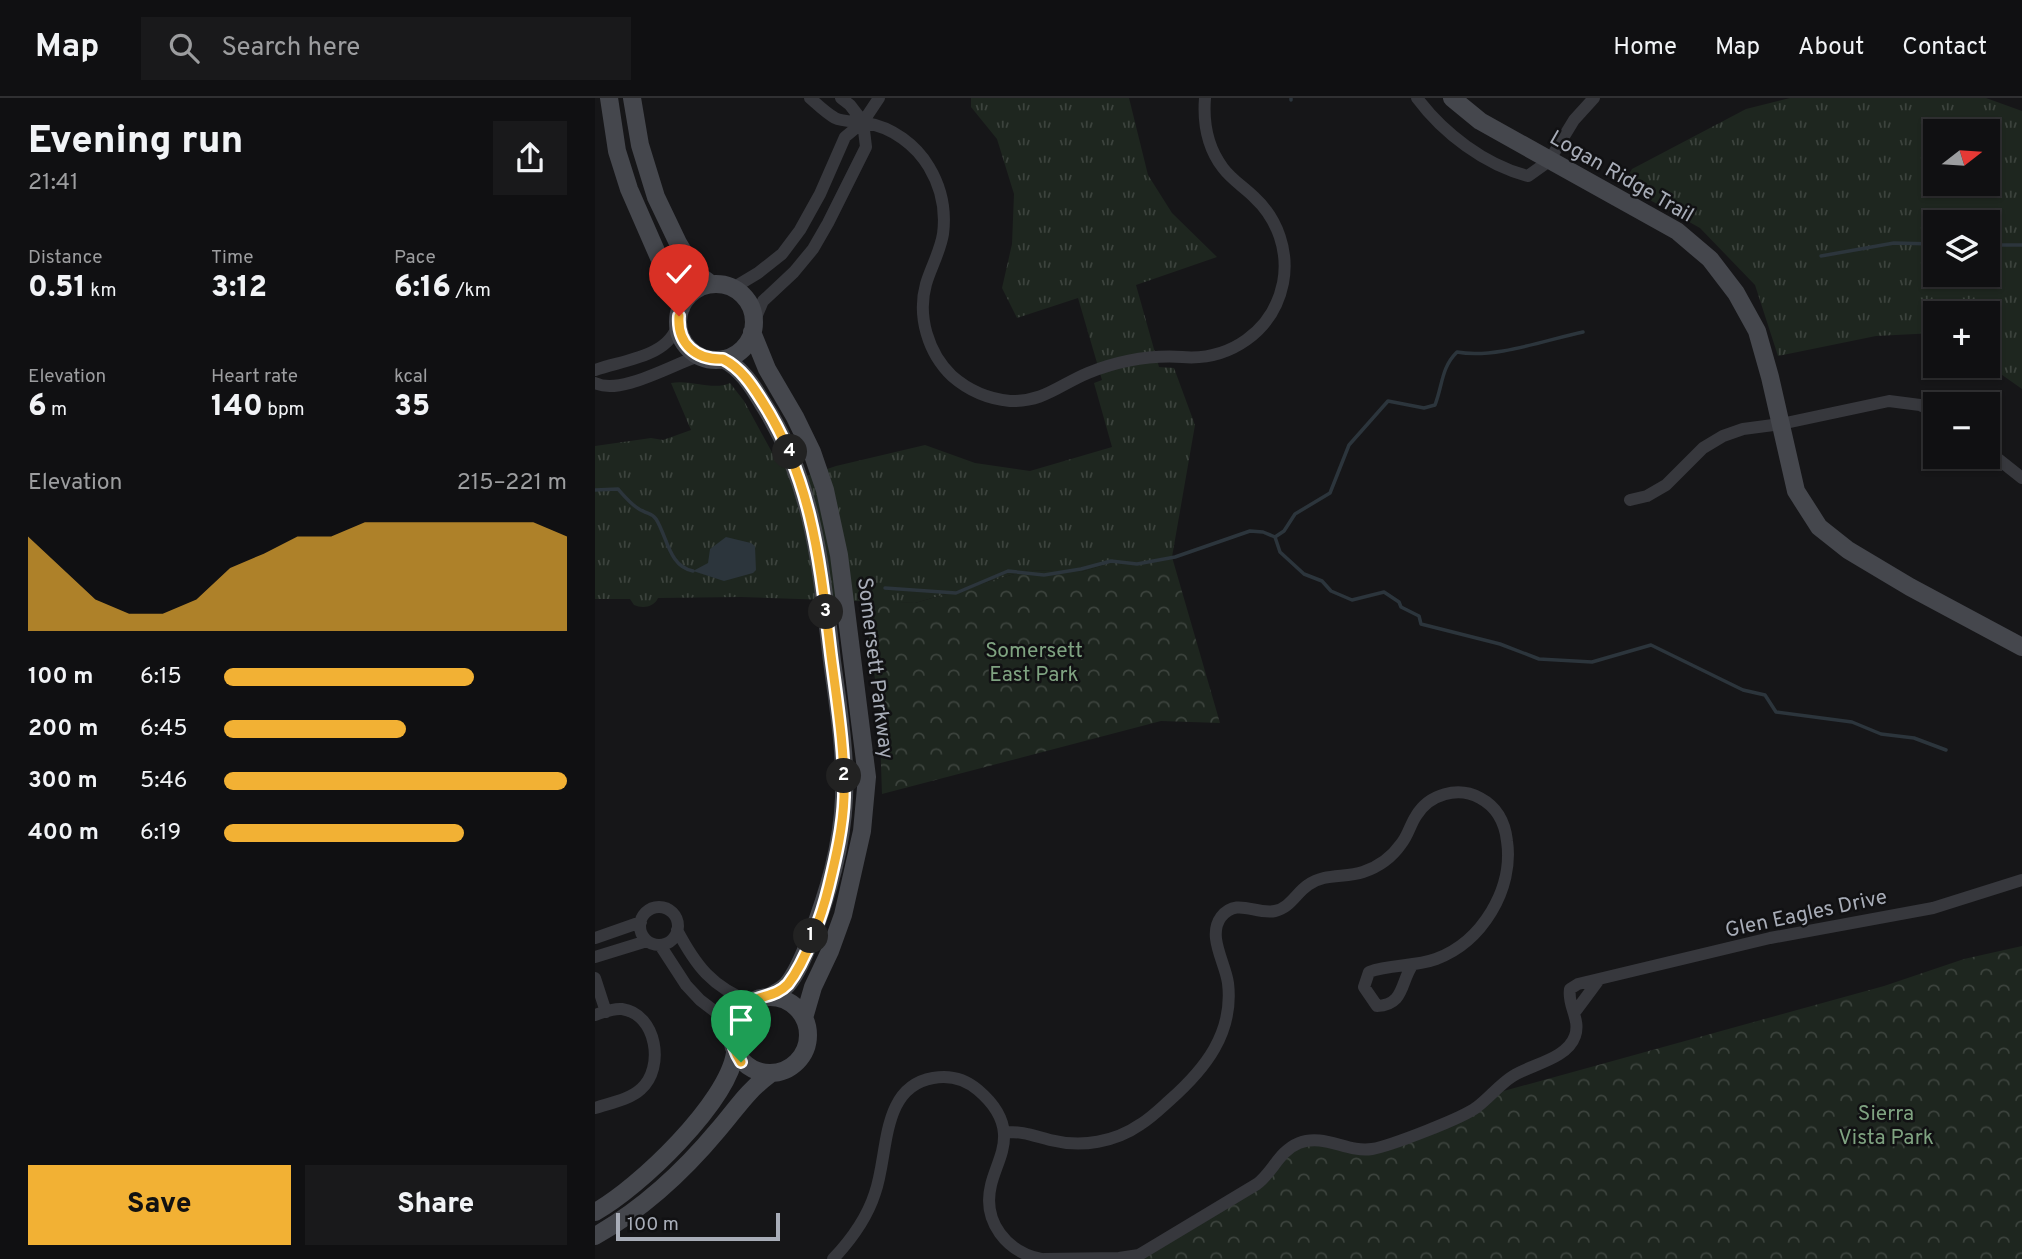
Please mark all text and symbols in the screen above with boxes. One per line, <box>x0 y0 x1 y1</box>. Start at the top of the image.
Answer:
search box <box>141 17 631 80</box>
text: Map <box>35 27 99 69</box>
icon: search <box>165 29 203 67</box>
text: Search here <box>221 32 360 65</box>
text: Home <box>1613 33 1677 63</box>
text: Map <box>1715 33 1760 63</box>
text: About <box>1798 33 1864 63</box>
text: Contact <box>1902 33 1987 63</box>
text: Evening run <box>28 118 243 167</box>
north arrow <box>1923 119 2000 196</box>
map controls <box>1923 119 2000 469</box>
button: share <box>493 121 567 195</box>
street label: Logan Ridge Trail <box>1544 125 1698 230</box>
text: 21:41 <box>28 169 79 198</box>
button: layers <box>1923 210 2000 287</box>
pin <box>649 244 709 316</box>
text: Distance <box>28 246 103 270</box>
text: Time <box>211 246 254 270</box>
text: Pace <box>394 246 436 270</box>
icon: check <box>660 255 698 293</box>
text: 0.51 <box>28 270 86 307</box>
text: 3:12 <box>211 270 267 307</box>
text: 6:16 <box>394 270 451 307</box>
text: km <box>86 279 117 303</box>
text: /km <box>451 279 491 303</box>
button: + <box>1923 301 2000 378</box>
text: Elevation <box>28 365 106 389</box>
text: Heart rate <box>211 365 298 389</box>
text: kcal <box>394 365 428 389</box>
text: 6 <box>28 389 47 426</box>
text: 140 <box>211 389 263 426</box>
text: 35 <box>394 389 430 426</box>
button: − <box>1923 392 2000 469</box>
text: m <box>47 398 67 422</box>
text: bpm <box>263 398 305 422</box>
pin: 4 <box>773 434 807 470</box>
text: 4 <box>783 439 796 463</box>
text: Elevation <box>28 469 123 498</box>
text: 215–221 m <box>457 469 567 498</box>
street label: Somersett Parkway <box>850 576 899 760</box>
pin: 3 <box>809 594 843 630</box>
text: 3 <box>820 599 831 623</box>
park label: Somersett East Park <box>985 638 1083 689</box>
text: 100 m <box>28 663 93 692</box>
text: 6:15 <box>140 663 182 692</box>
text: 200 m <box>28 715 98 744</box>
text: 6:45 <box>140 715 187 744</box>
pin: 2 <box>827 758 861 794</box>
text: 2 <box>838 763 849 787</box>
text: 300 m <box>28 767 98 796</box>
text: 5:46 <box>140 767 187 796</box>
text: 400 m <box>28 819 99 848</box>
text: 6:19 <box>140 819 181 848</box>
street label: Glen Eagles Drive <box>1723 884 1890 945</box>
pin: 1 <box>793 918 829 954</box>
text: 1 <box>807 923 814 947</box>
pin <box>711 990 771 1062</box>
icon: arrive <box>722 1001 760 1039</box>
park label: Sierra Vista Park <box>1838 1101 1934 1152</box>
button: Save <box>28 1165 291 1245</box>
button: Share <box>305 1165 567 1245</box>
scale bar <box>616 1210 781 1242</box>
text: 100 m <box>627 1213 679 1237</box>

